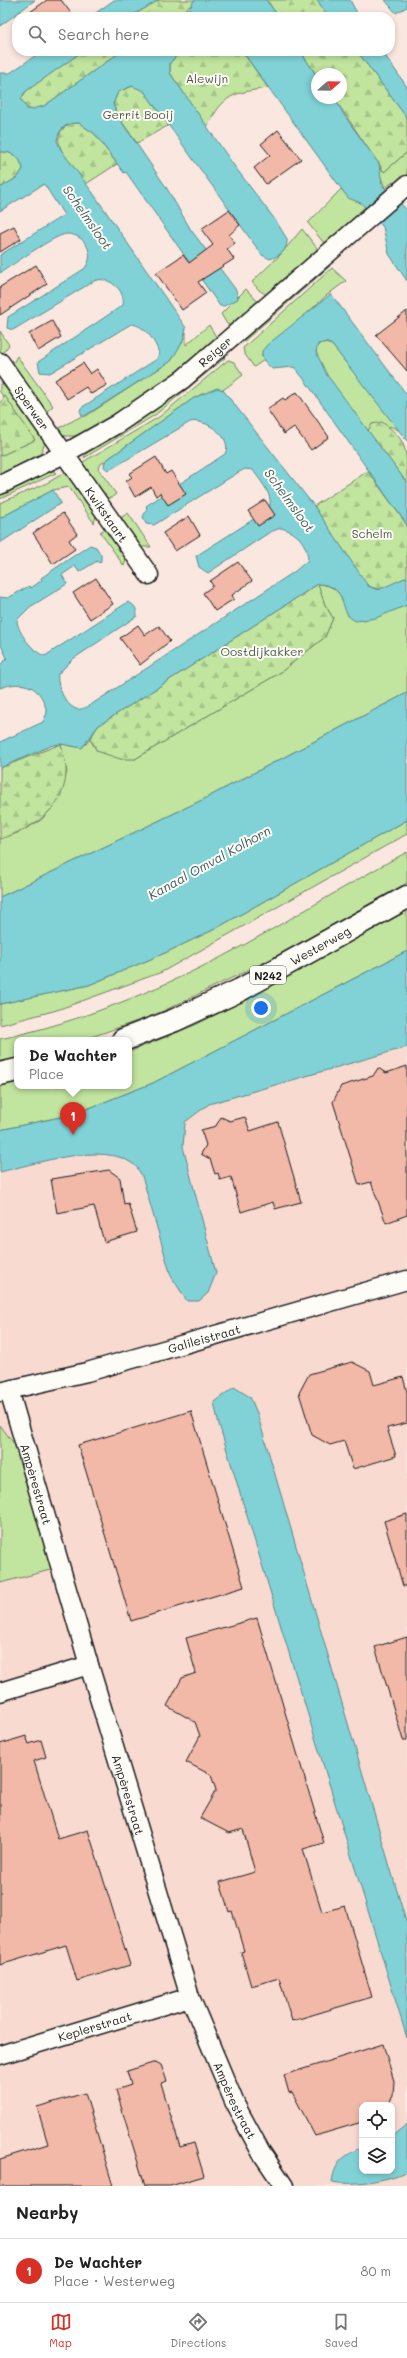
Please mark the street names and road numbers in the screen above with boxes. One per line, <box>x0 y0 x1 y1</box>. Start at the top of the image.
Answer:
street label: Reiger <box>195 333 235 370</box>
street label: Sperwer <box>11 383 53 433</box>
street label: Kwikstaart <box>82 484 132 545</box>
street label: Westerweg <box>287 922 353 969</box>
road number: N242 <box>250 966 286 984</box>
street label: Galileistraat <box>166 1320 242 1356</box>
street label: Ampèrestraat <box>17 1442 56 1526</box>
street label: Ampèrestraat <box>109 1752 148 1837</box>
street label: Keplerstraat <box>56 2007 133 2045</box>
street label: Ampèrestraat <box>210 2059 260 2142</box>

